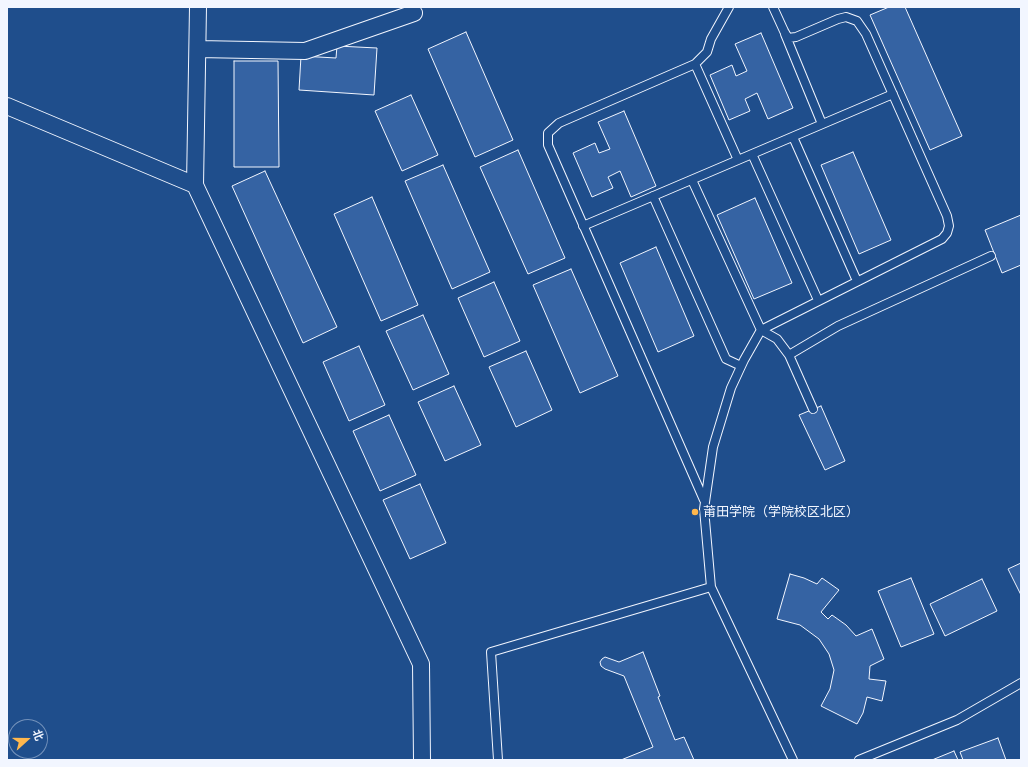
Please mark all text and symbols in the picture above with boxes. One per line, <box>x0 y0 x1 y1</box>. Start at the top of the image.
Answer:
place label: 莆田学院（学院校区北区） <box>703 504 859 520</box>
marker: 莆田学院（学院校区北区） <box>690 507 700 517</box>
north arrow <box>8 719 48 759</box>
text: 北 <box>31 728 46 742</box>

